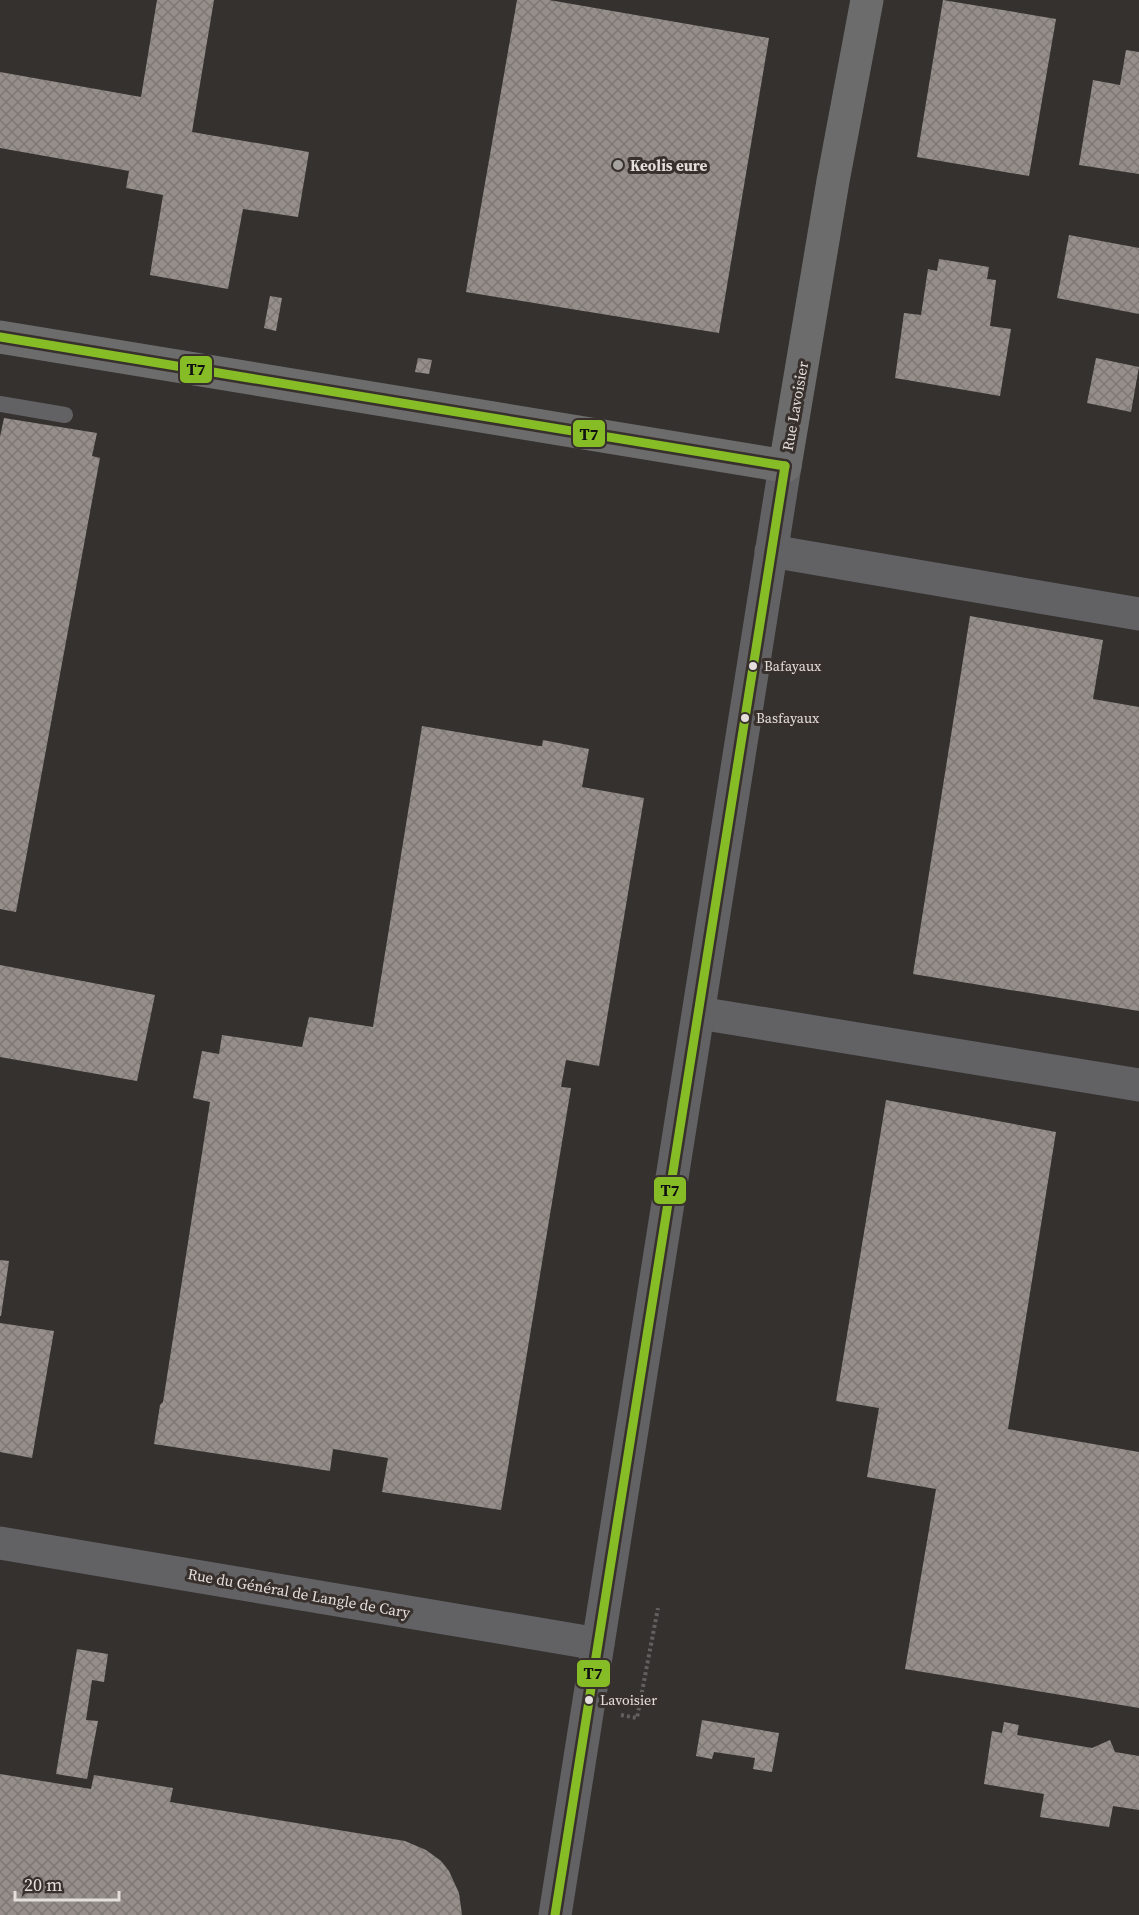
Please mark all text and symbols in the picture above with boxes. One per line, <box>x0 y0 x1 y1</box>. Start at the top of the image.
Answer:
place label: Keolis eure <box>630 155 708 176</box>
marker: Keolis eure <box>611 158 625 172</box>
line badge: T7 <box>179 355 213 384</box>
text: T7 <box>187 358 206 380</box>
street label: Rue Lavoisier <box>777 359 813 452</box>
line badge: T7 <box>572 419 606 448</box>
text: T7 <box>580 423 599 445</box>
place label: Bafayaux <box>764 656 822 676</box>
marker: Bafayaux <box>747 660 759 672</box>
place label: Basfayaux <box>756 708 820 728</box>
marker: Basfayaux <box>739 712 751 724</box>
line badge: T7 <box>653 1176 687 1205</box>
text: T7 <box>661 1179 680 1201</box>
street label: Rue du Général de Langle de Cary <box>186 1563 412 1623</box>
line badge: T7 <box>576 1659 611 1688</box>
text: T7 <box>584 1662 603 1684</box>
place label: Lavoisier <box>600 1690 657 1710</box>
marker: Lavoisier <box>583 1694 595 1706</box>
scale bar <box>15 1864 118 1902</box>
text: 20 m <box>24 1872 62 1897</box>

